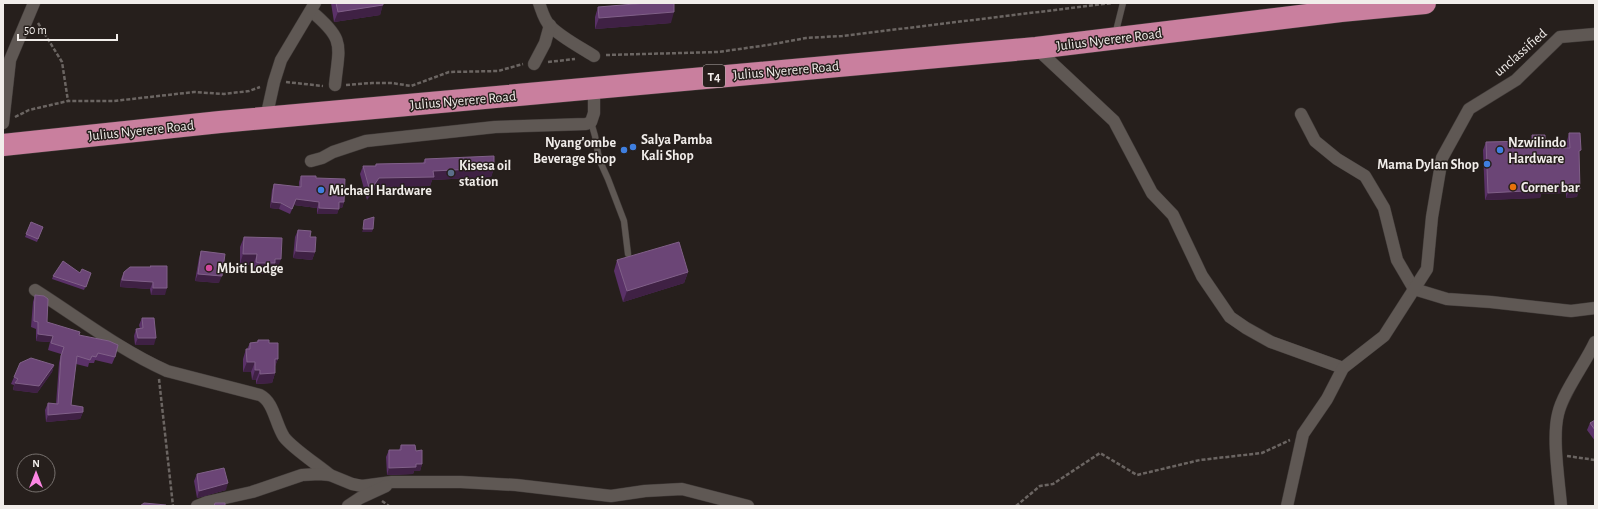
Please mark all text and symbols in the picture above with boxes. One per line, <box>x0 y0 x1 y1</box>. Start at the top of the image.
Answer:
scale bar <box>18 16 117 42</box>
text: 50 m <box>24 24 47 36</box>
street label: unclassified <box>1492 26 1550 79</box>
street label: Julius Nyerere Road <box>1056 27 1163 53</box>
street label: Julius Nyerere Road <box>733 59 840 83</box>
road number: T4 <box>703 65 725 87</box>
street label: Julius Nyerere Road <box>410 89 517 113</box>
street label: Julius Nyerere Road <box>88 118 195 144</box>
place label: Salya Pamba Kali Shop <box>641 133 713 163</box>
place label: Nyang'ombe Beverage Shop <box>533 136 616 166</box>
place label: Nzwilindo Hardware <box>1508 136 1566 166</box>
marker: Salya Pamba Kali Shop <box>628 142 638 152</box>
marker: Nyang'ombe Beverage Shop <box>619 145 629 155</box>
marker: Nzwilindo Hardware <box>1495 145 1505 155</box>
place label: Mama Dylan Shop <box>1377 158 1479 172</box>
place label: Kisesa oil station <box>459 159 511 189</box>
marker: Mama Dylan Shop <box>1482 159 1492 169</box>
marker: Kisesa oil station <box>446 168 456 178</box>
place label: Corner bar <box>1521 181 1580 195</box>
marker: Corner bar <box>1508 182 1518 192</box>
place label: Michael Hardware <box>329 184 432 198</box>
marker: Michael Hardware <box>316 185 326 195</box>
place label: Mbiti Lodge <box>217 262 284 276</box>
marker: Mbiti Lodge <box>204 263 214 273</box>
north arrow <box>16 453 56 493</box>
text: N <box>32 458 40 469</box>

